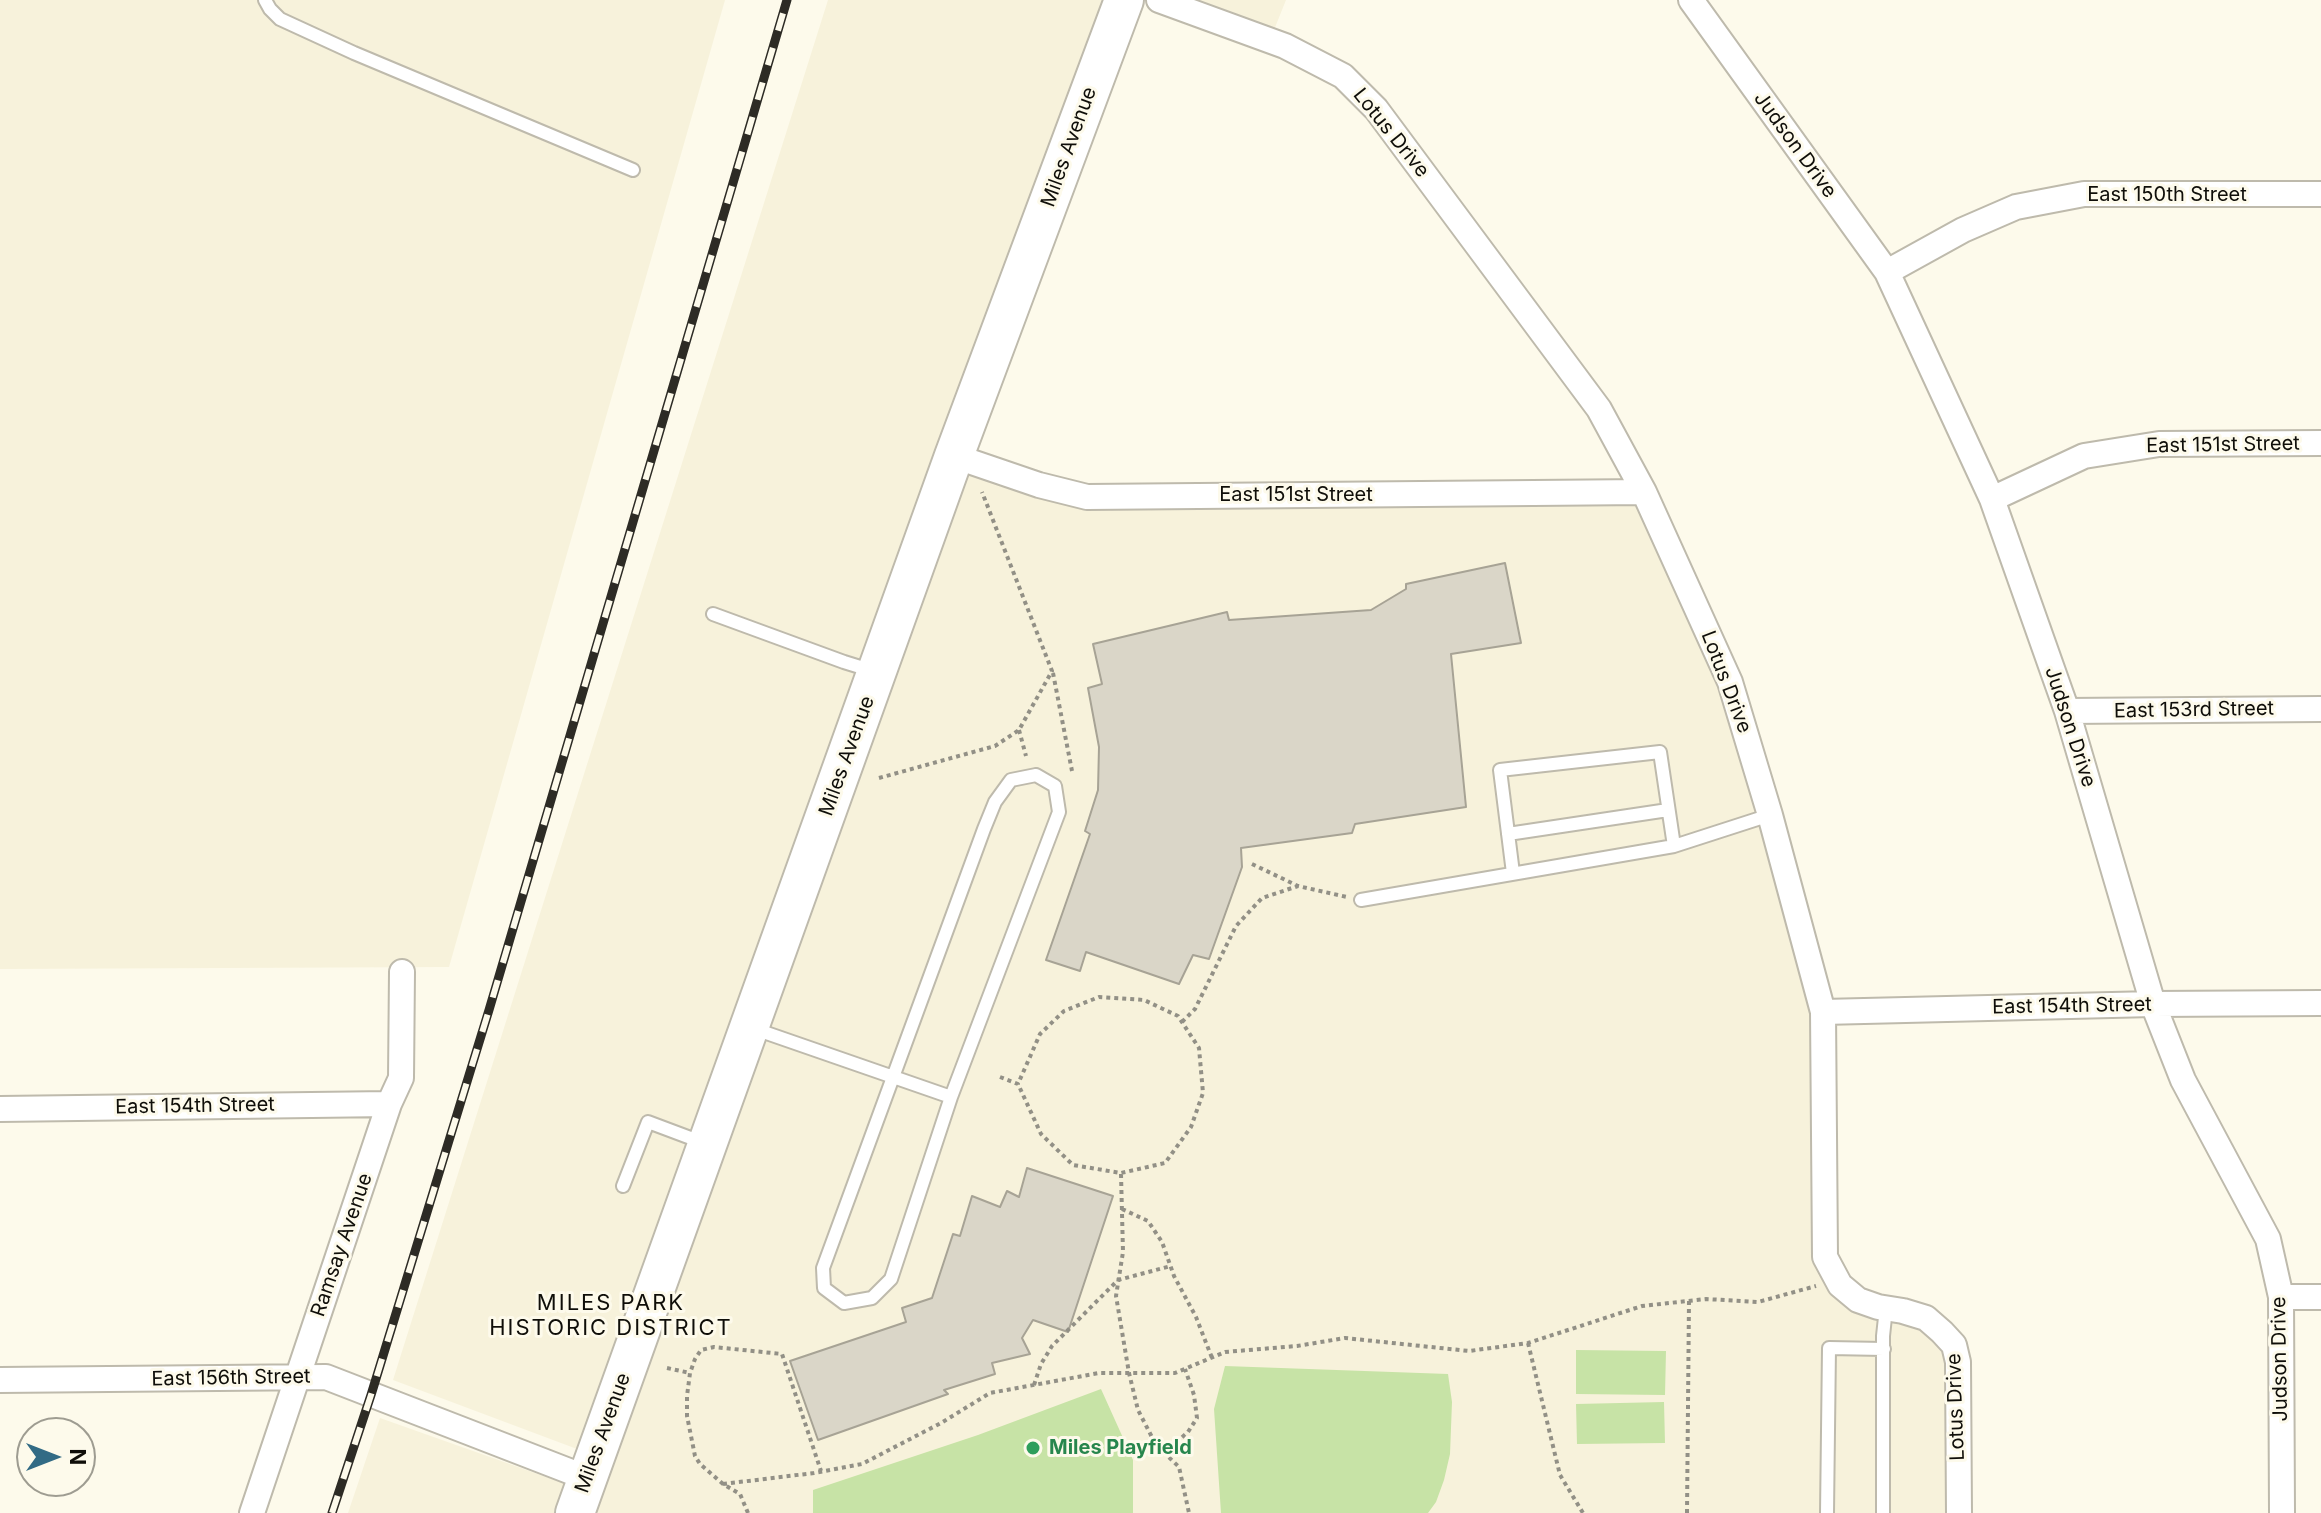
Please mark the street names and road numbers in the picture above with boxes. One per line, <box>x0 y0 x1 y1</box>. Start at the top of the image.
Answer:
street label: Miles Avenue <box>1036 84 1102 210</box>
street label: Lotus Drive <box>1348 84 1434 182</box>
street label: Judson Drive <box>1749 87 1841 203</box>
street label: East 150th Street <box>2087 183 2247 207</box>
street label: East 151st Street <box>2146 432 2300 458</box>
street label: East 151st Street <box>1219 483 1373 507</box>
street label: Lotus Drive <box>1696 628 1756 736</box>
street label: Judson Drive <box>2039 664 2101 790</box>
street label: Miles Avenue <box>814 693 880 819</box>
street label: East 153rd Street <box>2114 697 2274 723</box>
street label: East 154th Street <box>1992 993 2152 1019</box>
street label: East 154th Street <box>115 1093 275 1119</box>
street label: Ramsay Avenue <box>306 1170 378 1320</box>
street label: Judson Drive <box>2267 1296 2293 1422</box>
street label: Lotus Drive <box>1942 1353 1970 1461</box>
street label: East 156th Street <box>151 1365 311 1391</box>
street label: Miles Avenue <box>570 1370 636 1496</box>

